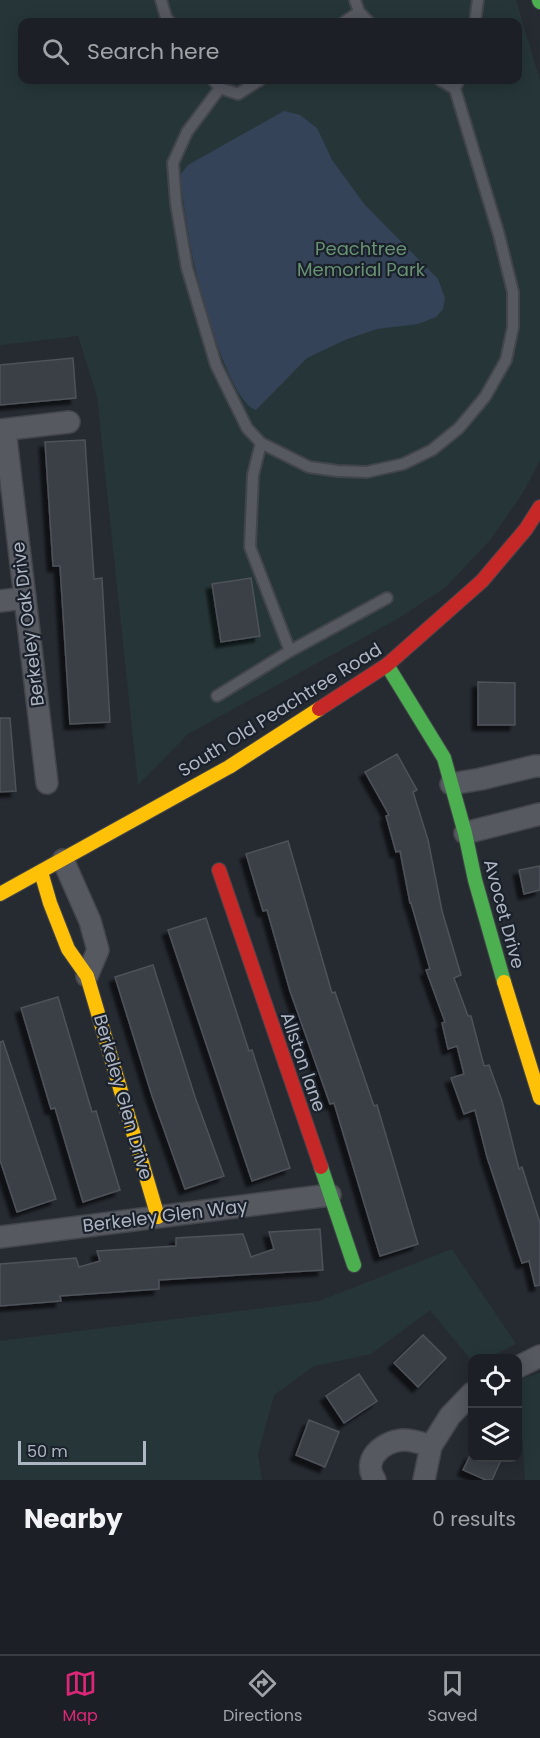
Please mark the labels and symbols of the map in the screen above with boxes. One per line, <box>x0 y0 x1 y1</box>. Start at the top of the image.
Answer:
park label: Peachtree Memorial Park <box>297 236 426 282</box>
street label: Berkeley Oak Drive <box>5 540 50 708</box>
street label: South Old Peachtree Road <box>173 637 386 783</box>
street label: Avocet Drive <box>478 856 531 971</box>
street label: Allston lane <box>275 1009 332 1115</box>
street label: Berkeley Glen Drive <box>88 1011 159 1182</box>
street label: Berkeley Glen Way <box>81 1193 249 1238</box>
scale bar <box>18 1438 146 1466</box>

